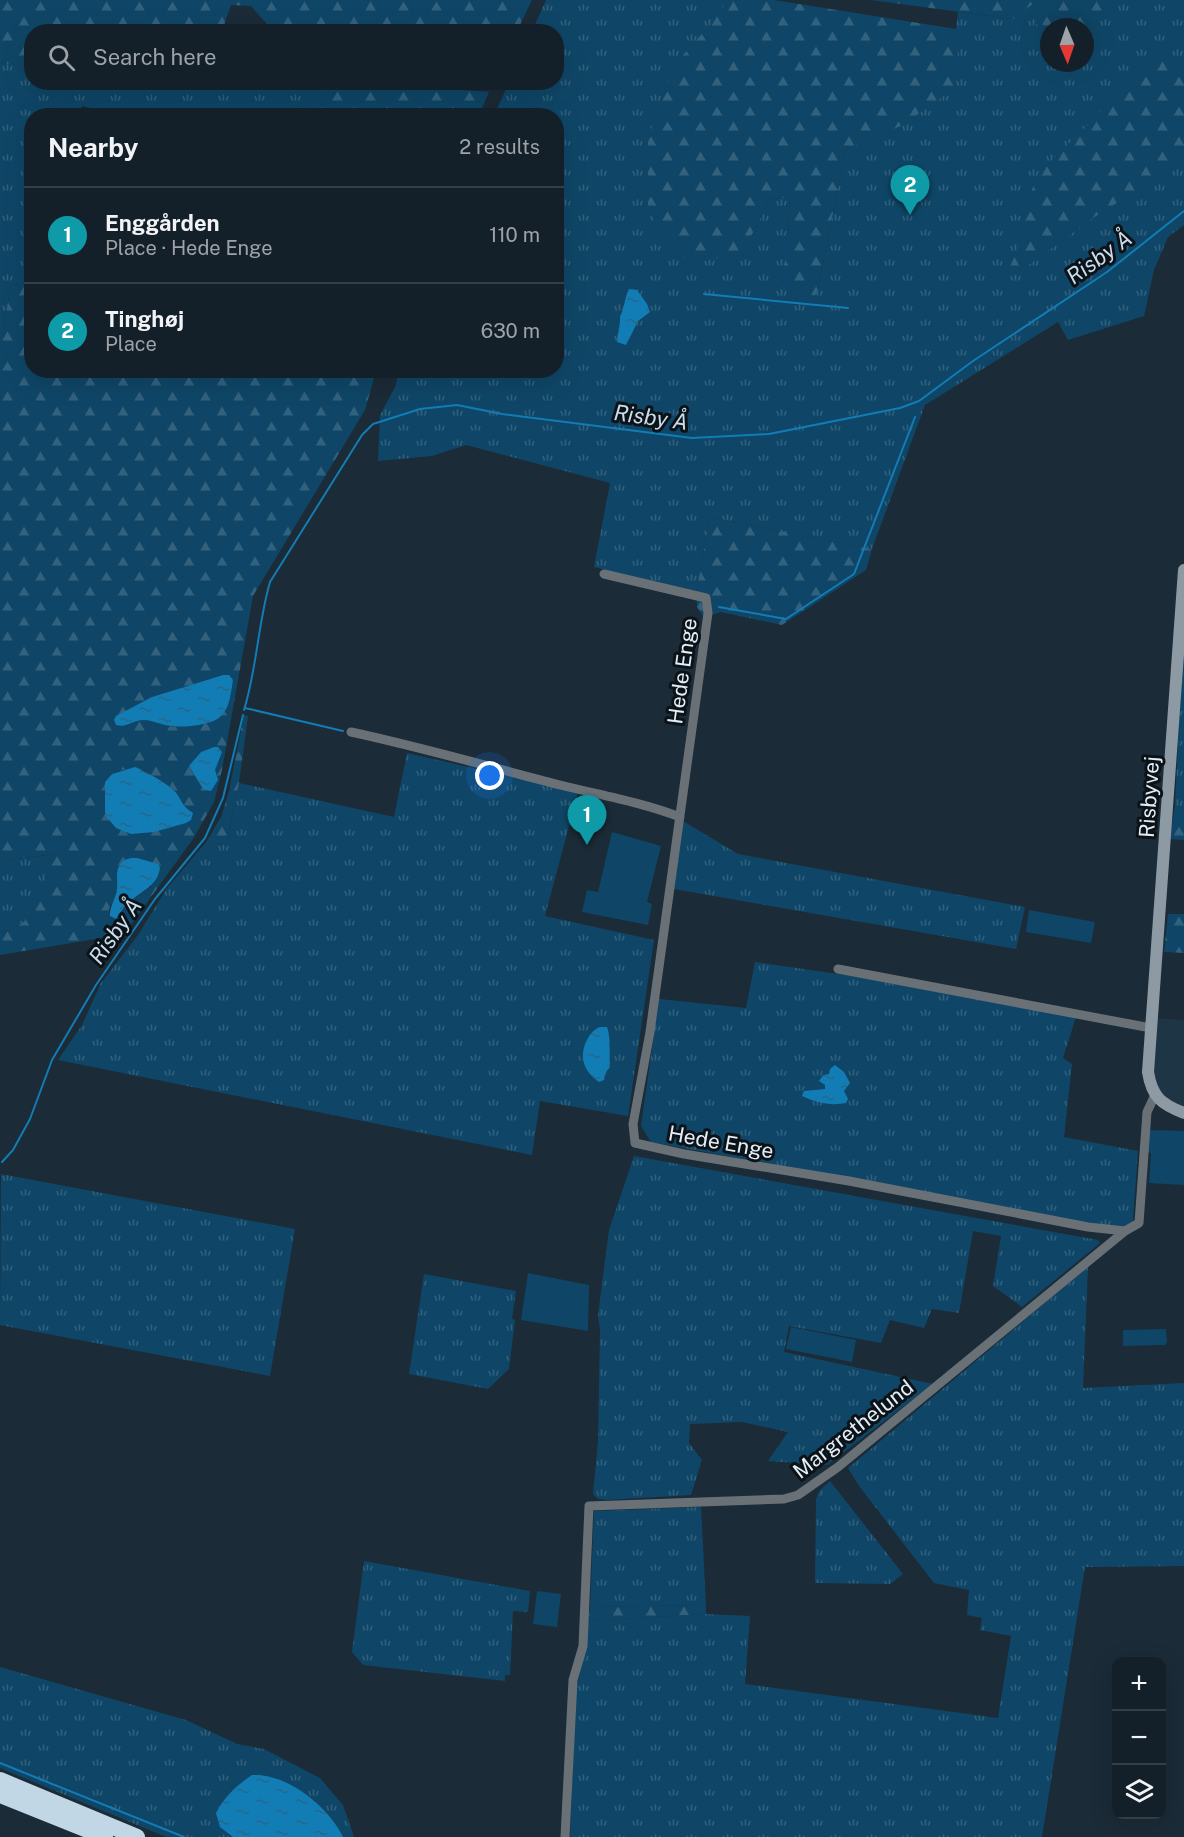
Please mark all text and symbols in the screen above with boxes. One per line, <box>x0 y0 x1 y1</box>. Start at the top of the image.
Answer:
north arrow <box>1040 18 1094 72</box>
search box <box>24 24 564 90</box>
icon: search <box>45 41 78 74</box>
text: Search here <box>93 44 217 70</box>
text: Nearby <box>48 132 138 163</box>
text: 2 results <box>459 135 540 159</box>
pin: 2 <box>890 166 930 215</box>
text: Enggården <box>105 210 220 236</box>
text: 1 <box>63 223 72 247</box>
text: 110 m <box>489 223 540 247</box>
water label: Risby Å <box>1060 223 1137 289</box>
text: Place · Hede Enge <box>105 236 273 260</box>
text: Tinghøj <box>105 306 184 332</box>
text: 2 <box>61 319 74 343</box>
text: 630 m <box>481 319 540 343</box>
text: Place <box>105 332 157 356</box>
water label: Risby Å <box>612 397 690 435</box>
street label: Hede Enge <box>662 616 702 726</box>
street label: Risbyvej <box>1134 755 1164 839</box>
your location <box>475 761 504 790</box>
pin: 1 <box>568 796 606 845</box>
water label: Risby Å <box>81 892 147 969</box>
street label: Hede Enge <box>666 1120 776 1164</box>
street label: Margrethelund <box>788 1374 918 1484</box>
map controls <box>1112 1657 1166 1819</box>
button: + <box>1112 1657 1166 1711</box>
button: − <box>1112 1711 1166 1765</box>
button: layers <box>1112 1765 1166 1819</box>

